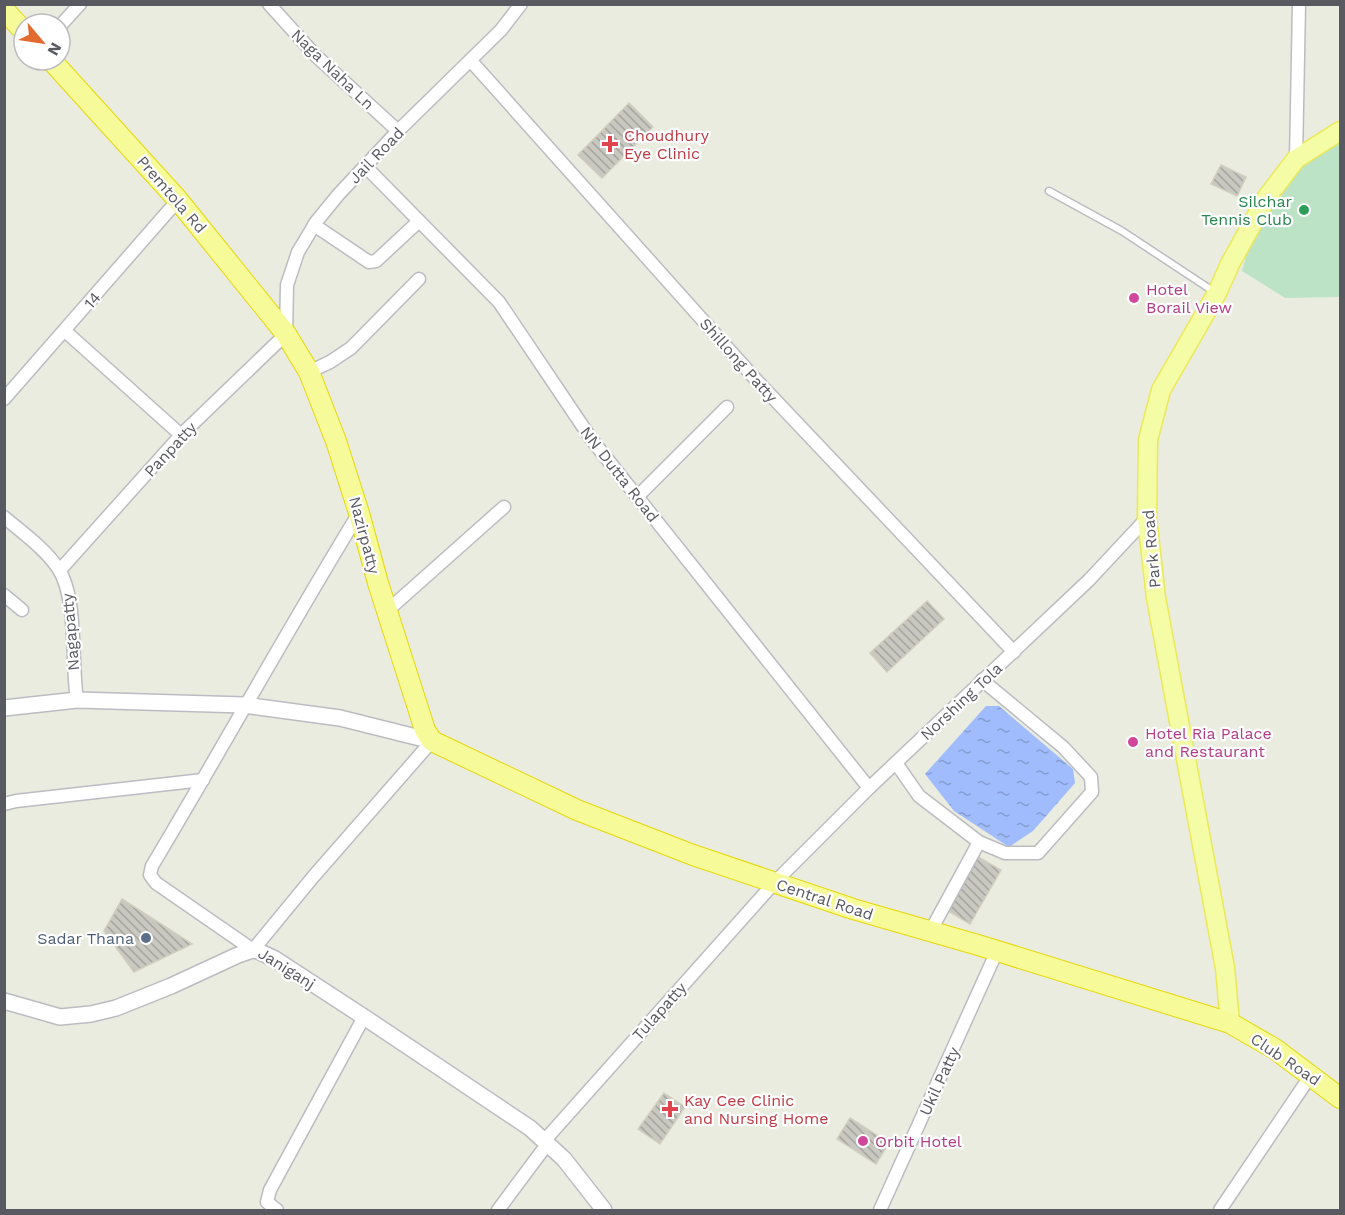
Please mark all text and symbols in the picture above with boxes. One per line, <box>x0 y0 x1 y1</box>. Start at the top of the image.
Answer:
north arrow <box>12 12 72 72</box>
street label: Naga Naha Ln <box>287 25 378 114</box>
text: N <box>43 39 66 59</box>
street label: Jail Road <box>345 123 408 187</box>
place label: Choudhury Eye Clinic <box>624 126 710 163</box>
marker: Choudhury Eye Clinic <box>601 135 619 153</box>
street label: Premtola Rd <box>133 152 210 237</box>
place label: Silchar Tennis Club <box>1201 192 1292 229</box>
marker: Silchar Tennis Club <box>1297 203 1311 217</box>
place label: Hotel Borail View <box>1146 280 1232 317</box>
street label: 14 <box>80 288 105 313</box>
marker: Hotel Borail View <box>1127 291 1141 305</box>
street label: Shillong Patty <box>696 314 782 407</box>
street label: Panpatty <box>140 417 201 481</box>
street label: NN Dutta Road <box>576 423 663 526</box>
street label: Nazirpatty <box>345 494 384 577</box>
street label: Park Road <box>1139 509 1164 589</box>
street label: Nagapatty <box>58 592 83 671</box>
street label: Norshing Tola <box>917 659 1006 744</box>
place label: Hotel Ria Palace and Restaurant <box>1145 724 1272 761</box>
marker: Hotel Ria Palace and Restaurant <box>1126 735 1140 749</box>
street label: Central Road <box>774 875 876 924</box>
place label: Sadar Thana <box>37 929 134 948</box>
marker: Sadar Thana <box>139 931 153 945</box>
street label: Janiganj <box>255 943 319 993</box>
street label: Tulapatty <box>628 978 691 1044</box>
street label: Club Road <box>1247 1029 1324 1090</box>
street label: Ukil Patty <box>915 1043 964 1119</box>
place label: Kay Cee Clinic and Nursing Home <box>684 1091 828 1128</box>
marker: Kay Cee Clinic and Nursing Home <box>661 1100 679 1118</box>
place label: Orbit Hotel <box>875 1132 962 1151</box>
marker: Orbit Hotel <box>856 1134 870 1148</box>

